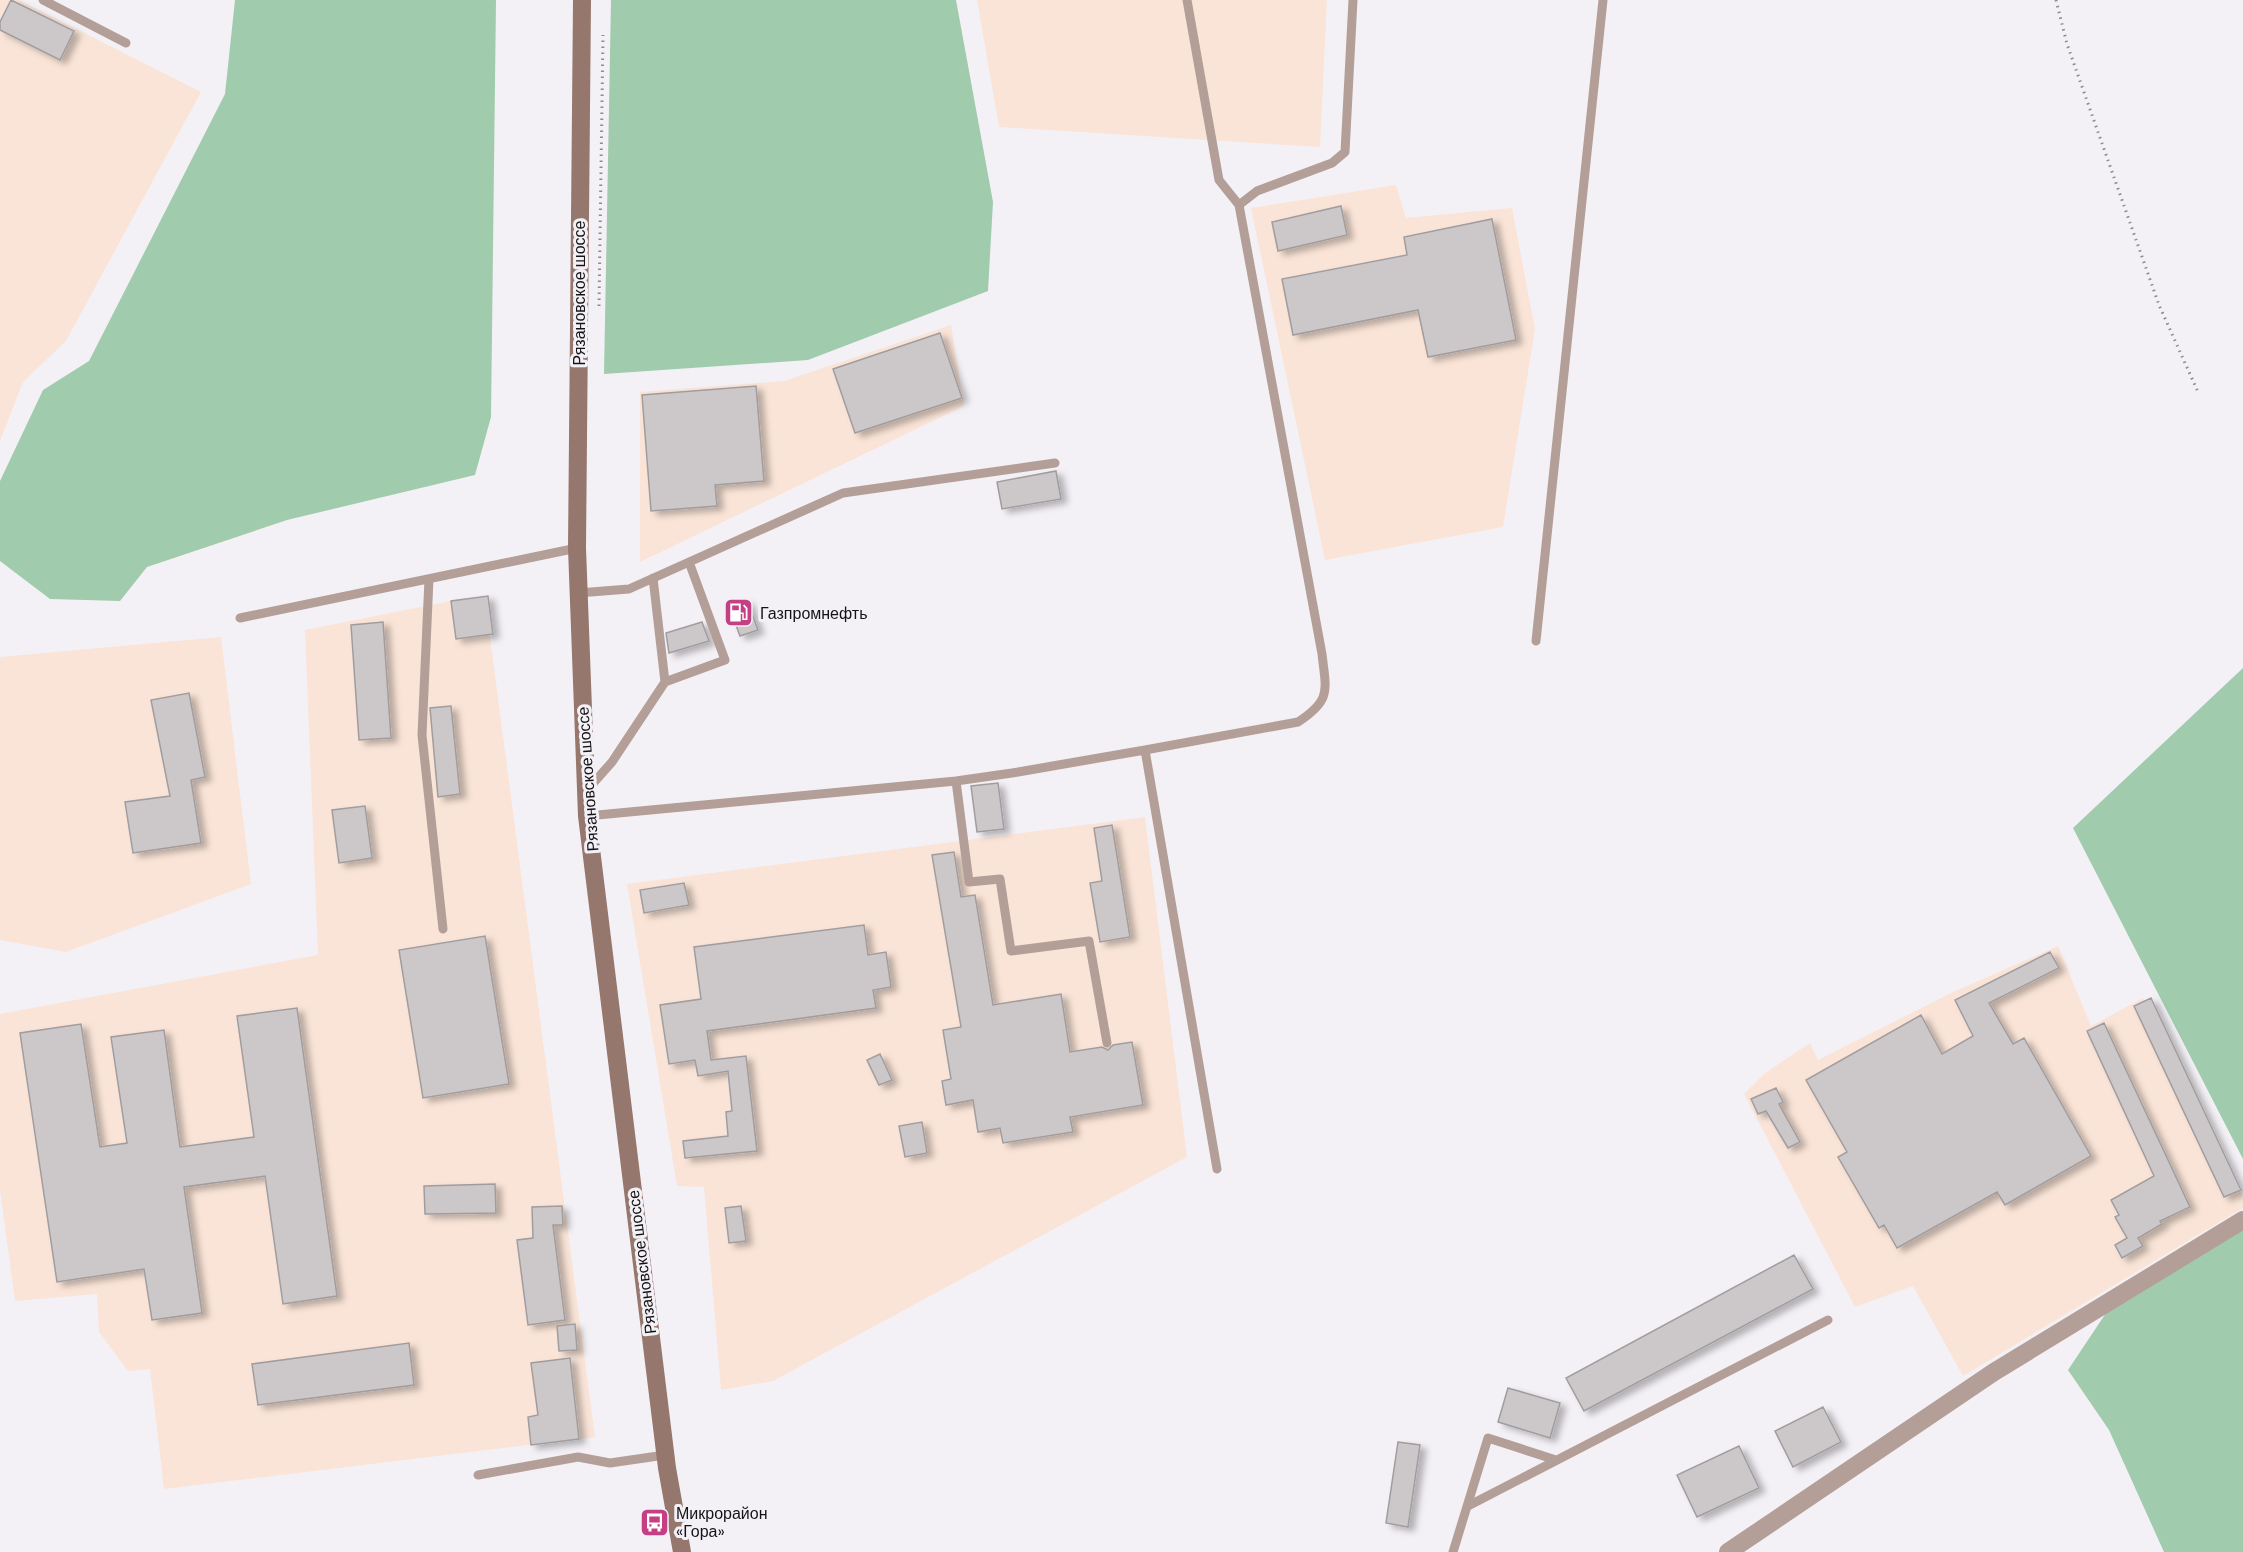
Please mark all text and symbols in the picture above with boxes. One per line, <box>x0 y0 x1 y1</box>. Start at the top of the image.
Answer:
street label: Рязановское шоссе <box>569 220 590 365</box>
fuel station icon: Газпромнефть <box>723 597 755 629</box>
place label: Газпромнефть <box>760 603 868 624</box>
street label: Рязановское шоссе <box>572 706 604 852</box>
street label: Рязановское шоссе <box>623 1189 661 1335</box>
place label: Микрорайон «Гора» <box>676 1503 768 1542</box>
bus stop icon: Микрорайон «Гора» <box>639 1506 671 1538</box>

